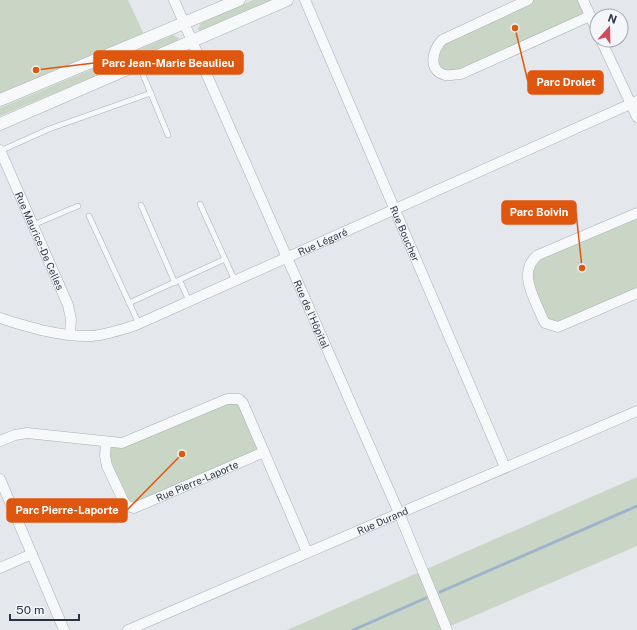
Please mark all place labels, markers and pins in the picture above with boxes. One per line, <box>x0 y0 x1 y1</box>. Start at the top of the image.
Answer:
callout: Parc Jean-Marie Beaulieu <box>94 51 243 74</box>
callout: Parc Drolet <box>528 71 603 94</box>
callout: Parc Boivin <box>502 201 576 224</box>
callout: Parc Pierre-Laporte <box>7 499 127 522</box>

